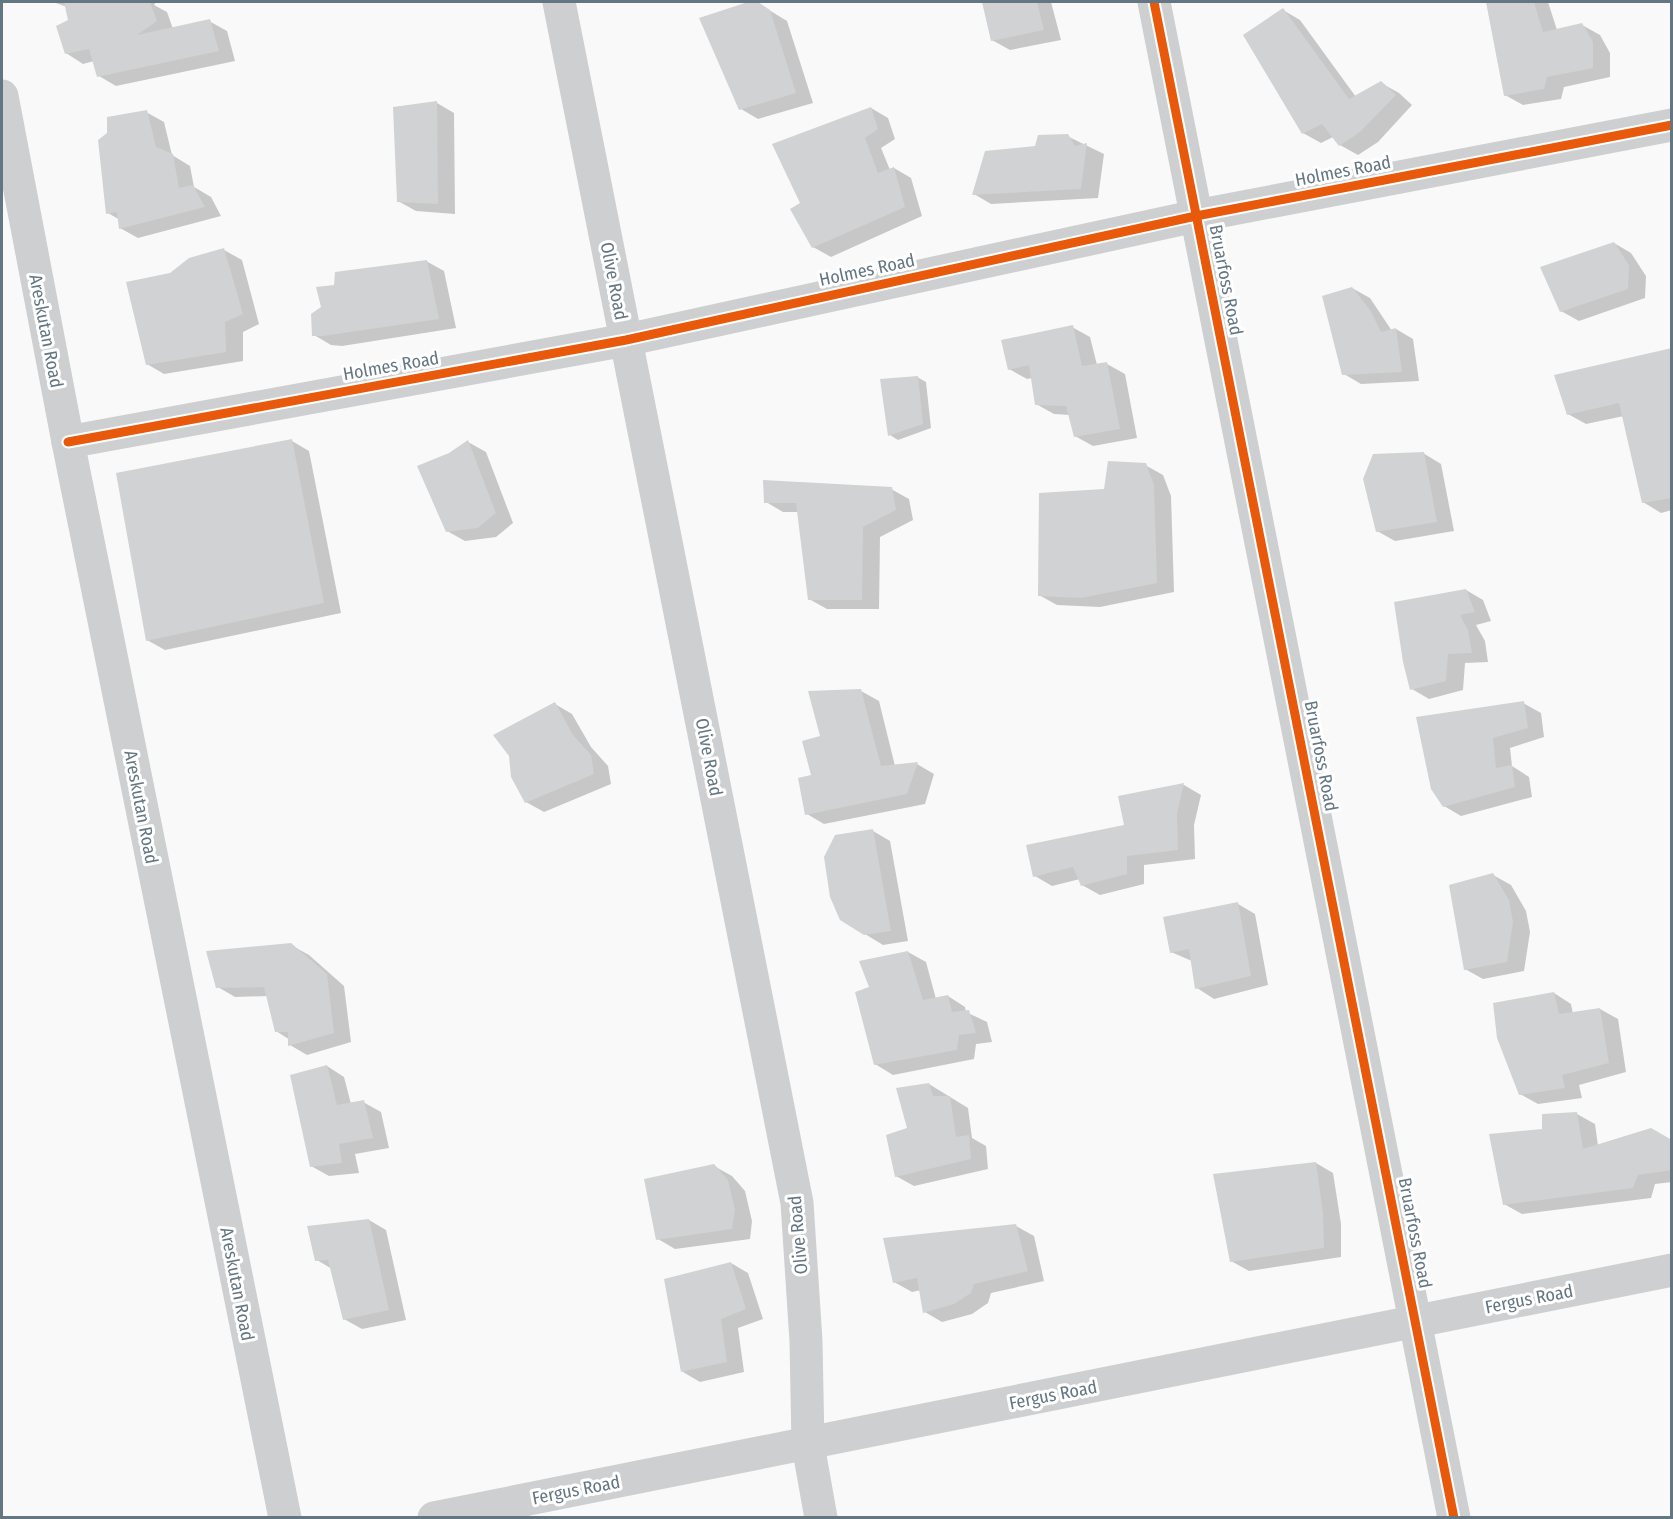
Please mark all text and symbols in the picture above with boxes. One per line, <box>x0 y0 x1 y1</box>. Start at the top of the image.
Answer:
street label: Holmes Road <box>1293 151 1393 191</box>
street label: Bruarfoss Road <box>1204 223 1248 337</box>
street label: Olive Road <box>596 240 632 322</box>
street label: Holmes Road <box>817 249 917 291</box>
street label: Areskutan Road <box>24 272 68 390</box>
street label: Holmes Road <box>341 347 441 385</box>
street label: Bruarfoss Road <box>1299 699 1343 813</box>
street label: Olive Road <box>691 716 727 798</box>
street label: Areskutan Road <box>119 748 163 866</box>
street label: Bruarfoss Road <box>1393 1176 1437 1290</box>
street label: Olive Road <box>784 1195 812 1275</box>
street label: Areskutan Road <box>215 1225 259 1343</box>
street label: Fergus Road <box>1483 1280 1575 1318</box>
street label: Fergus Road <box>1007 1376 1099 1414</box>
street label: Fergus Road <box>530 1471 622 1509</box>

